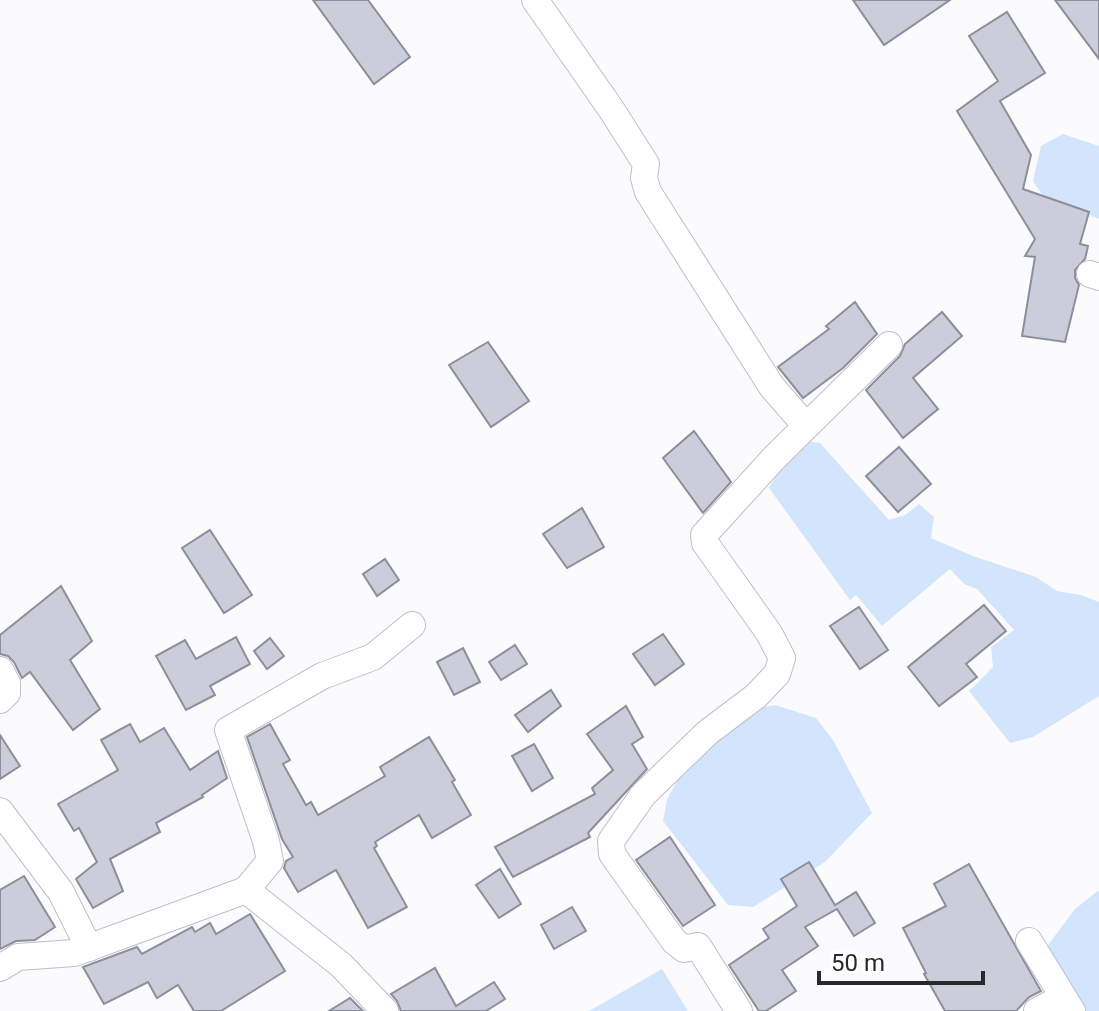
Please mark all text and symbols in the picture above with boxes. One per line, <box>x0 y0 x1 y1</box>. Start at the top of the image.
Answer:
scale bar <box>819 935 983 985</box>
text: 50 m <box>831 949 885 977</box>

